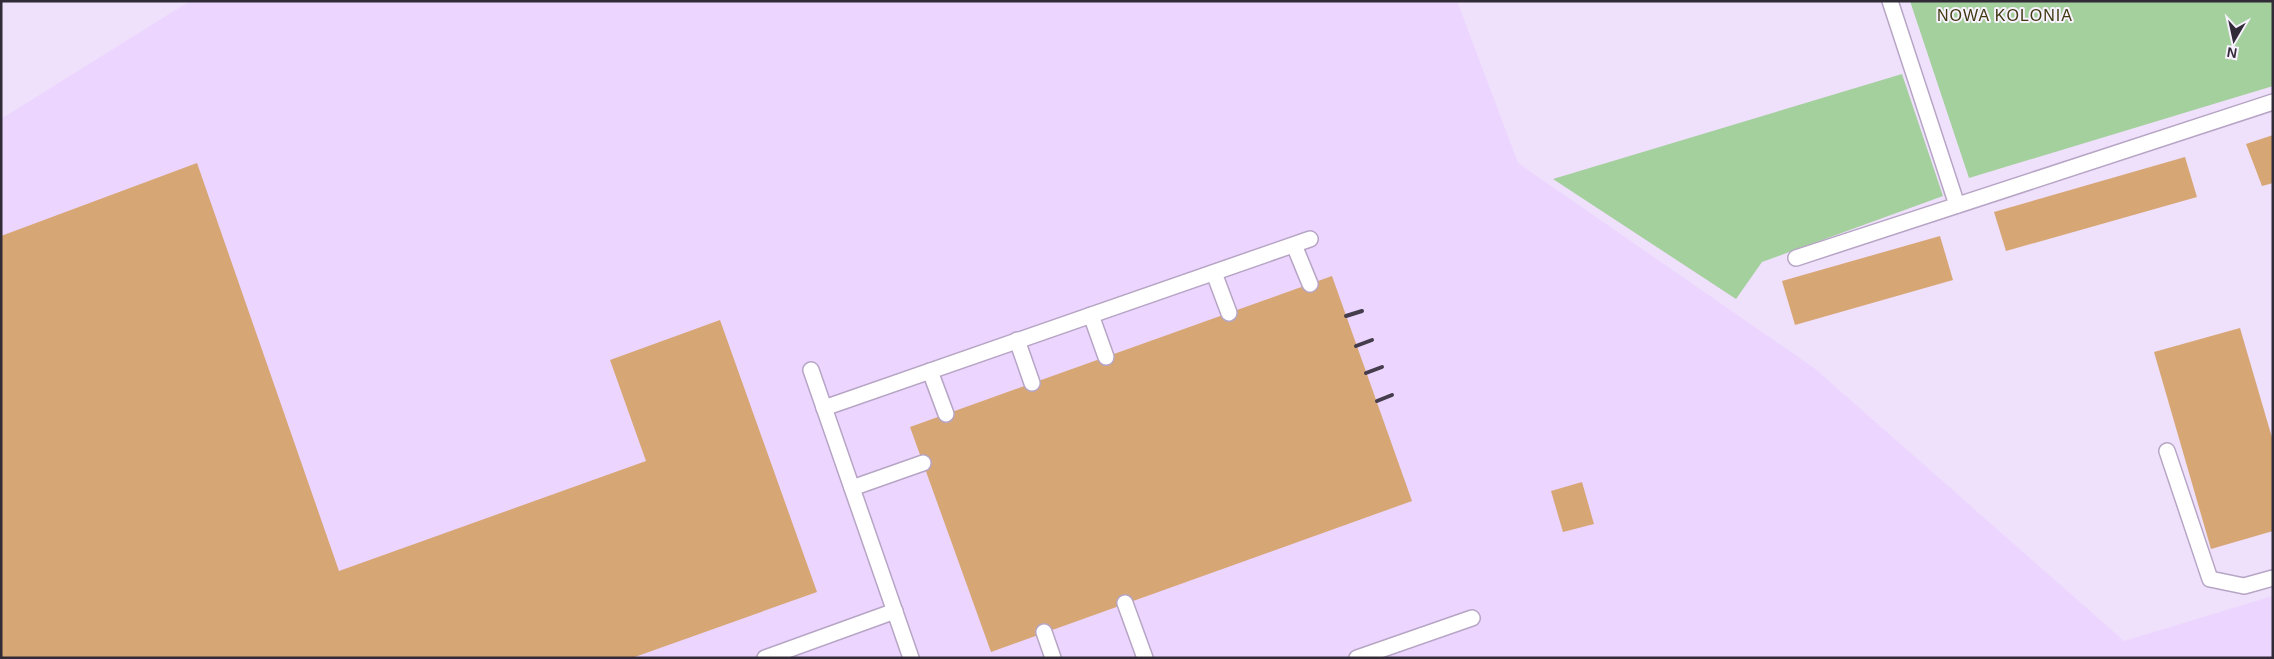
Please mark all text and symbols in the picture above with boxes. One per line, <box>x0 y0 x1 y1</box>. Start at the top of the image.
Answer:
district label: NOWA KOLONIA <box>1937 7 2073 24</box>
north arrow <box>2209 15 2259 65</box>
text: N <box>2226 44 2238 62</box>

